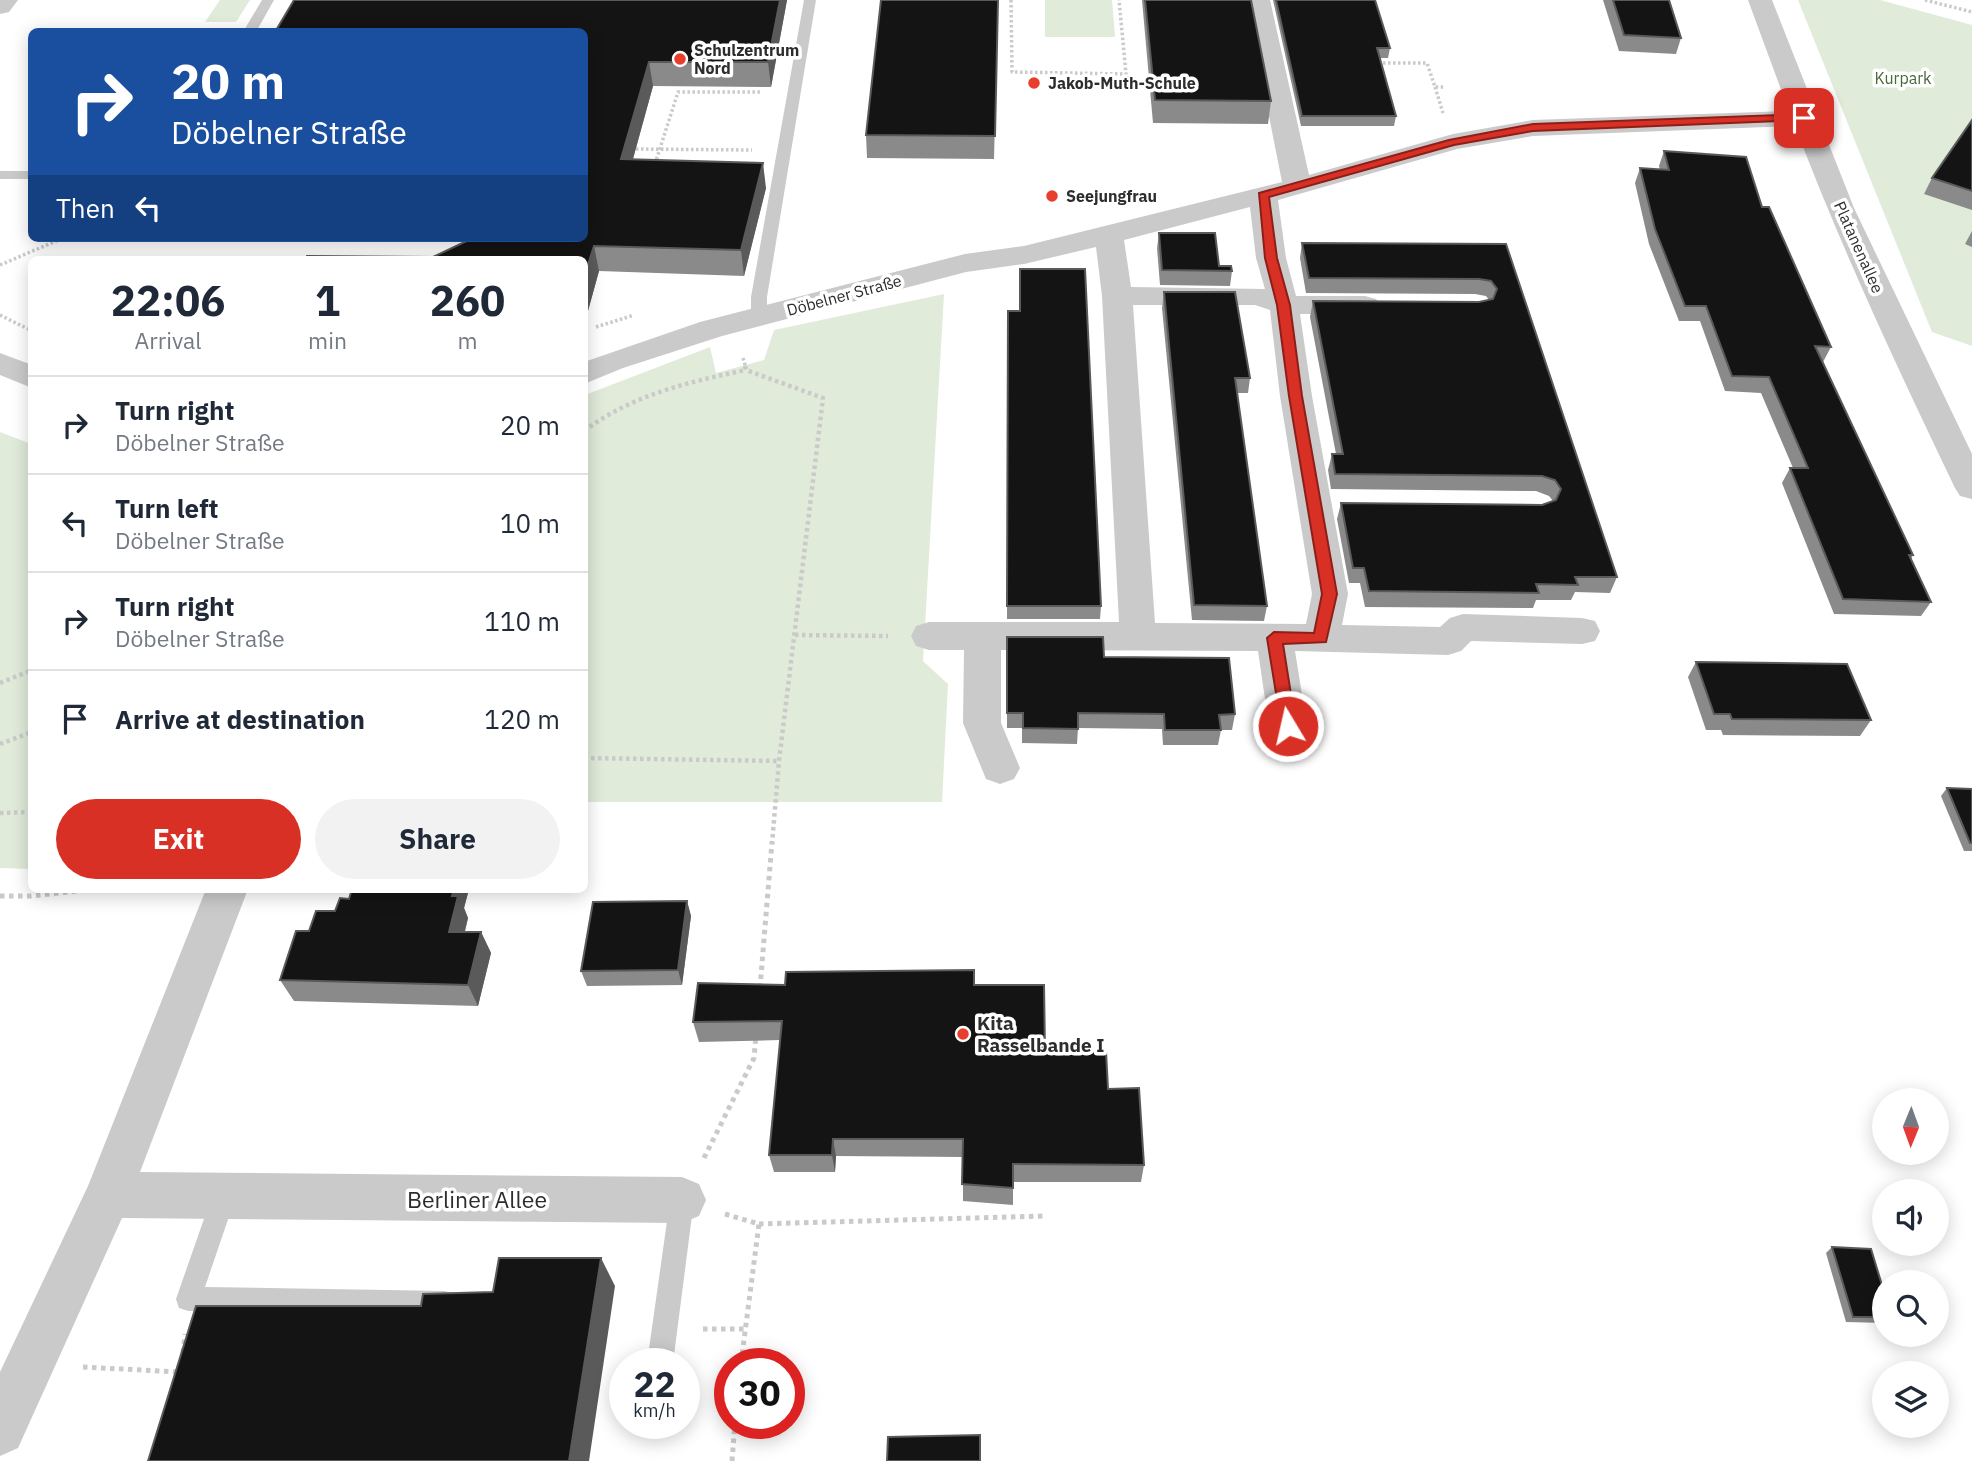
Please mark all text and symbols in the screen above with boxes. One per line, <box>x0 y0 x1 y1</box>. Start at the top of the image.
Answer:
place label: Schulzentrum Nord <box>694 40 799 78</box>
text: 20 m <box>171 49 285 112</box>
marker: Schulzentrum Nord <box>672 51 688 67</box>
icon: right <box>56 56 147 147</box>
park label: Kurpark <box>1874 68 1932 88</box>
place label: Jakob-Muth-Schule <box>1048 73 1196 93</box>
marker: Jakob-Muth-Schule <box>1026 75 1042 91</box>
pin <box>1774 88 1834 148</box>
icon: arrive <box>1785 99 1823 137</box>
text: Döbelner Straße <box>171 111 407 153</box>
place label: Seejungfrau <box>1066 186 1157 206</box>
marker: Seejungfrau <box>1044 188 1060 204</box>
icon: left <box>129 189 167 227</box>
text: Then <box>56 191 115 225</box>
street label: Platanenallee <box>1830 198 1888 296</box>
street label: Döbelner Straße <box>784 270 904 320</box>
text: 22:06 <box>111 273 225 328</box>
text: 1 <box>315 273 340 328</box>
text: 260 <box>430 273 505 328</box>
text: Arrival <box>135 325 202 355</box>
text: min <box>308 325 347 355</box>
text: m <box>457 325 478 355</box>
text: Turn right <box>115 393 234 427</box>
icon: right <box>56 406 94 444</box>
text: 20 m <box>500 408 560 442</box>
text: Döbelner Straße <box>115 427 285 457</box>
text: Turn left <box>115 491 218 525</box>
icon: left <box>56 504 94 542</box>
text: 10 m <box>500 506 560 540</box>
text: Döbelner Straße <box>115 525 285 555</box>
text: Turn right <box>115 589 234 623</box>
icon: right <box>56 602 94 640</box>
text: 110 m <box>484 604 560 638</box>
text: Döbelner Straße <box>115 623 285 653</box>
position arrow <box>1251 689 1325 763</box>
icon: arrive <box>56 700 94 738</box>
text: Arrive at destination <box>115 702 365 736</box>
text: 120 m <box>484 702 560 736</box>
button: Exit <box>56 799 301 879</box>
button: Share <box>315 799 560 879</box>
place label: Kita Rasselbande I <box>977 1011 1105 1057</box>
marker: Kita Rasselbande I <box>955 1026 971 1042</box>
north arrow <box>1872 1088 1950 1166</box>
map controls <box>1872 1088 1949 1438</box>
button: sound <box>1872 1179 1949 1256</box>
street label: Berliner Allee <box>407 1184 547 1214</box>
button: search <box>1872 1270 1949 1347</box>
speed limit sign: 30 <box>714 1348 805 1439</box>
text: 22 <box>633 1361 676 1407</box>
button: layers <box>1872 1361 1949 1438</box>
text: km/h <box>633 1399 676 1422</box>

